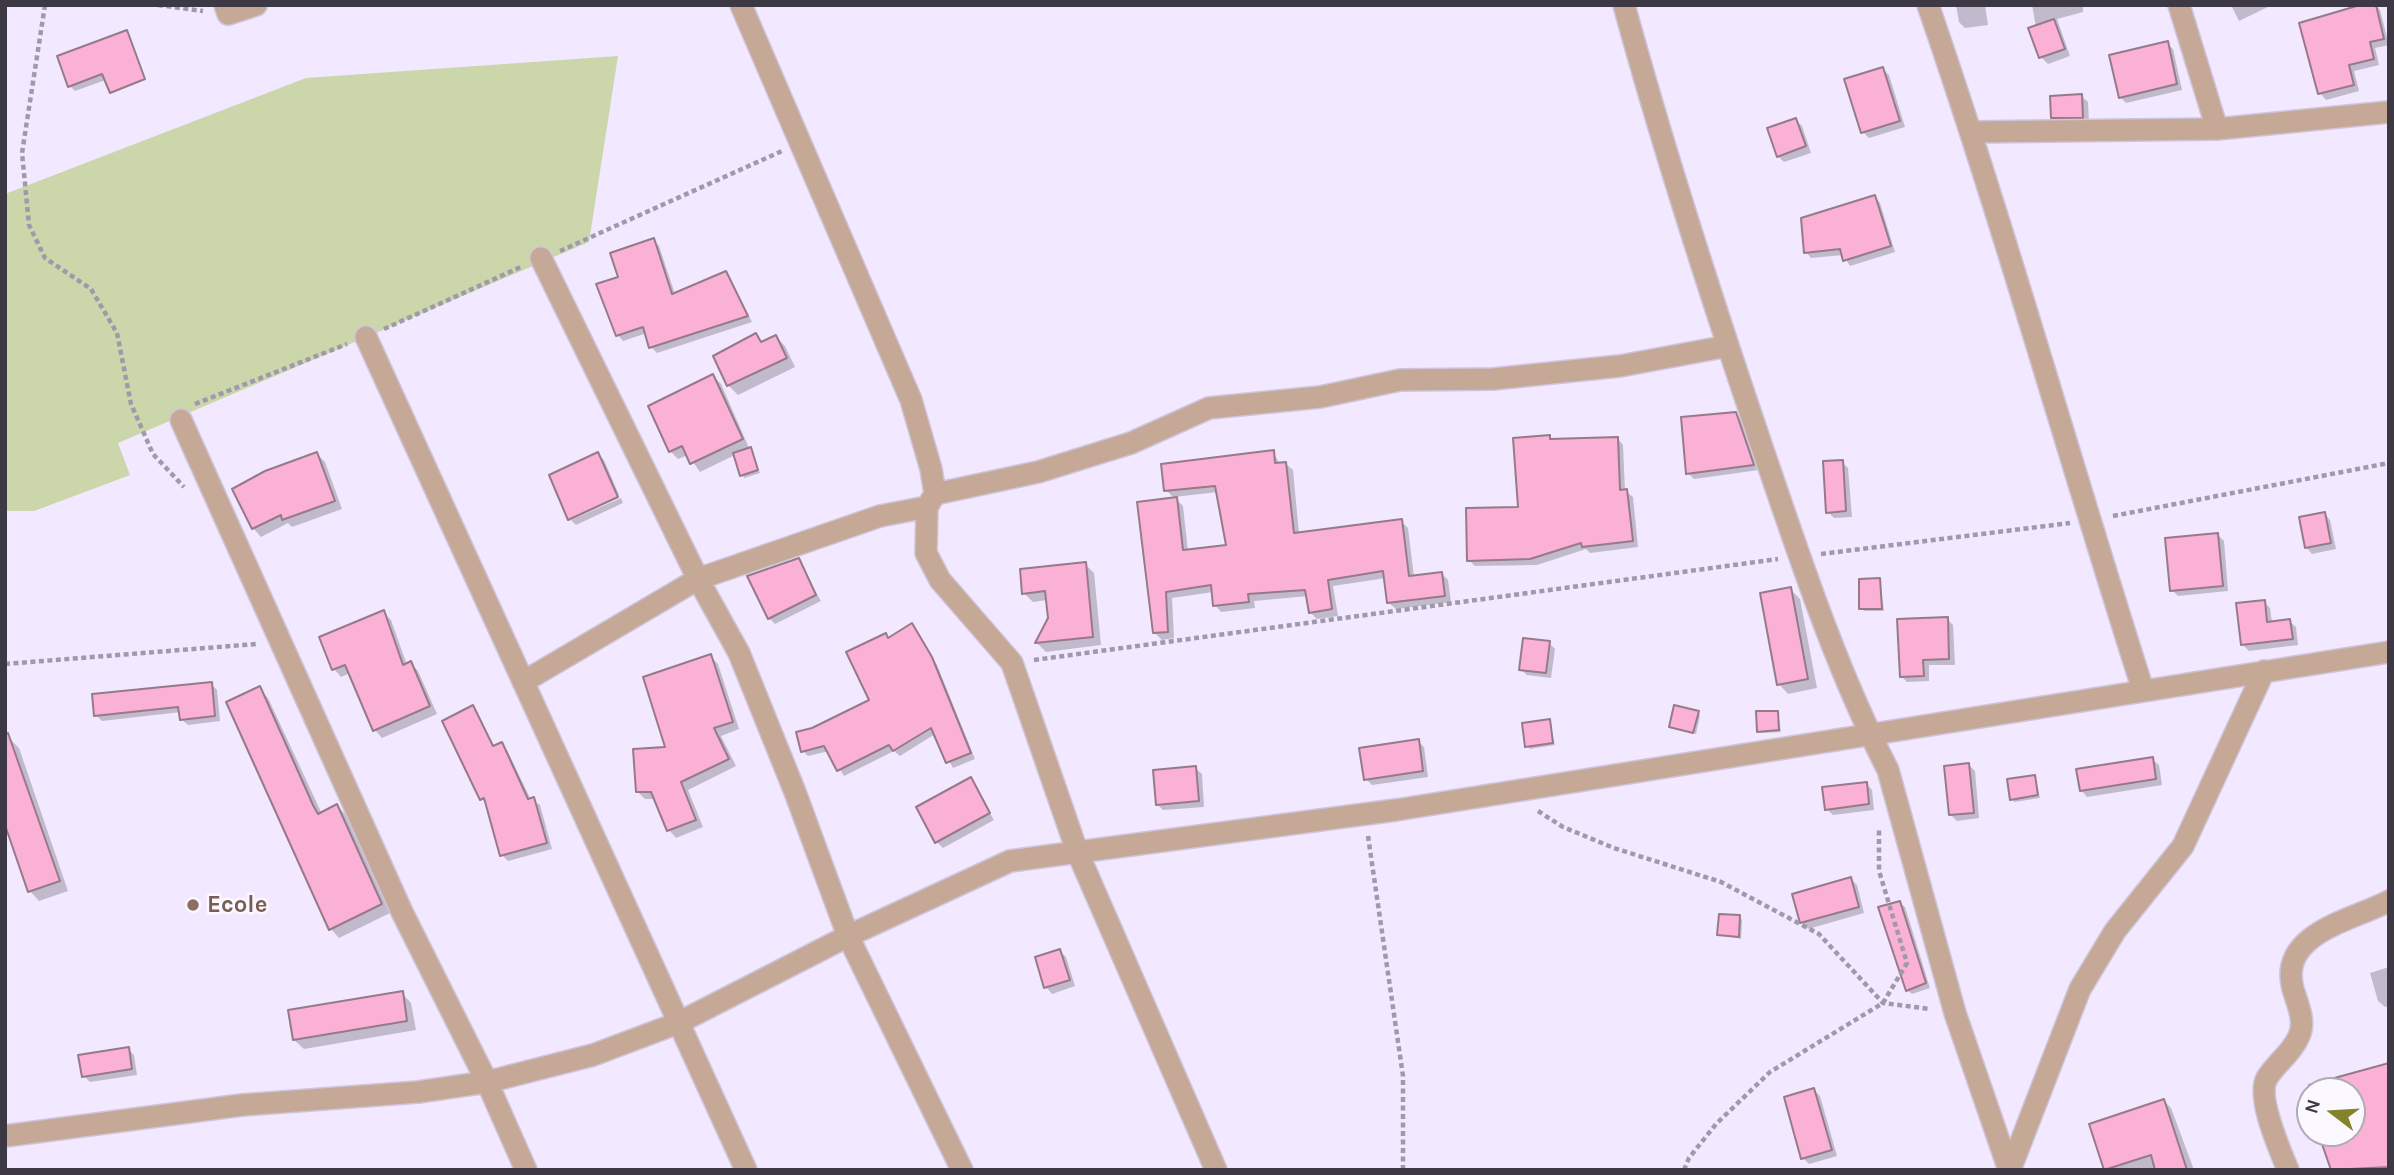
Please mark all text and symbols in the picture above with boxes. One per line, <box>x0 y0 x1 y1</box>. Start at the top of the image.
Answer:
place label: Ecole <box>207 891 267 919</box>
marker: Ecole <box>185 897 201 913</box>
north arrow <box>2296 1077 2366 1147</box>
text: N <box>2300 1097 2325 1116</box>

